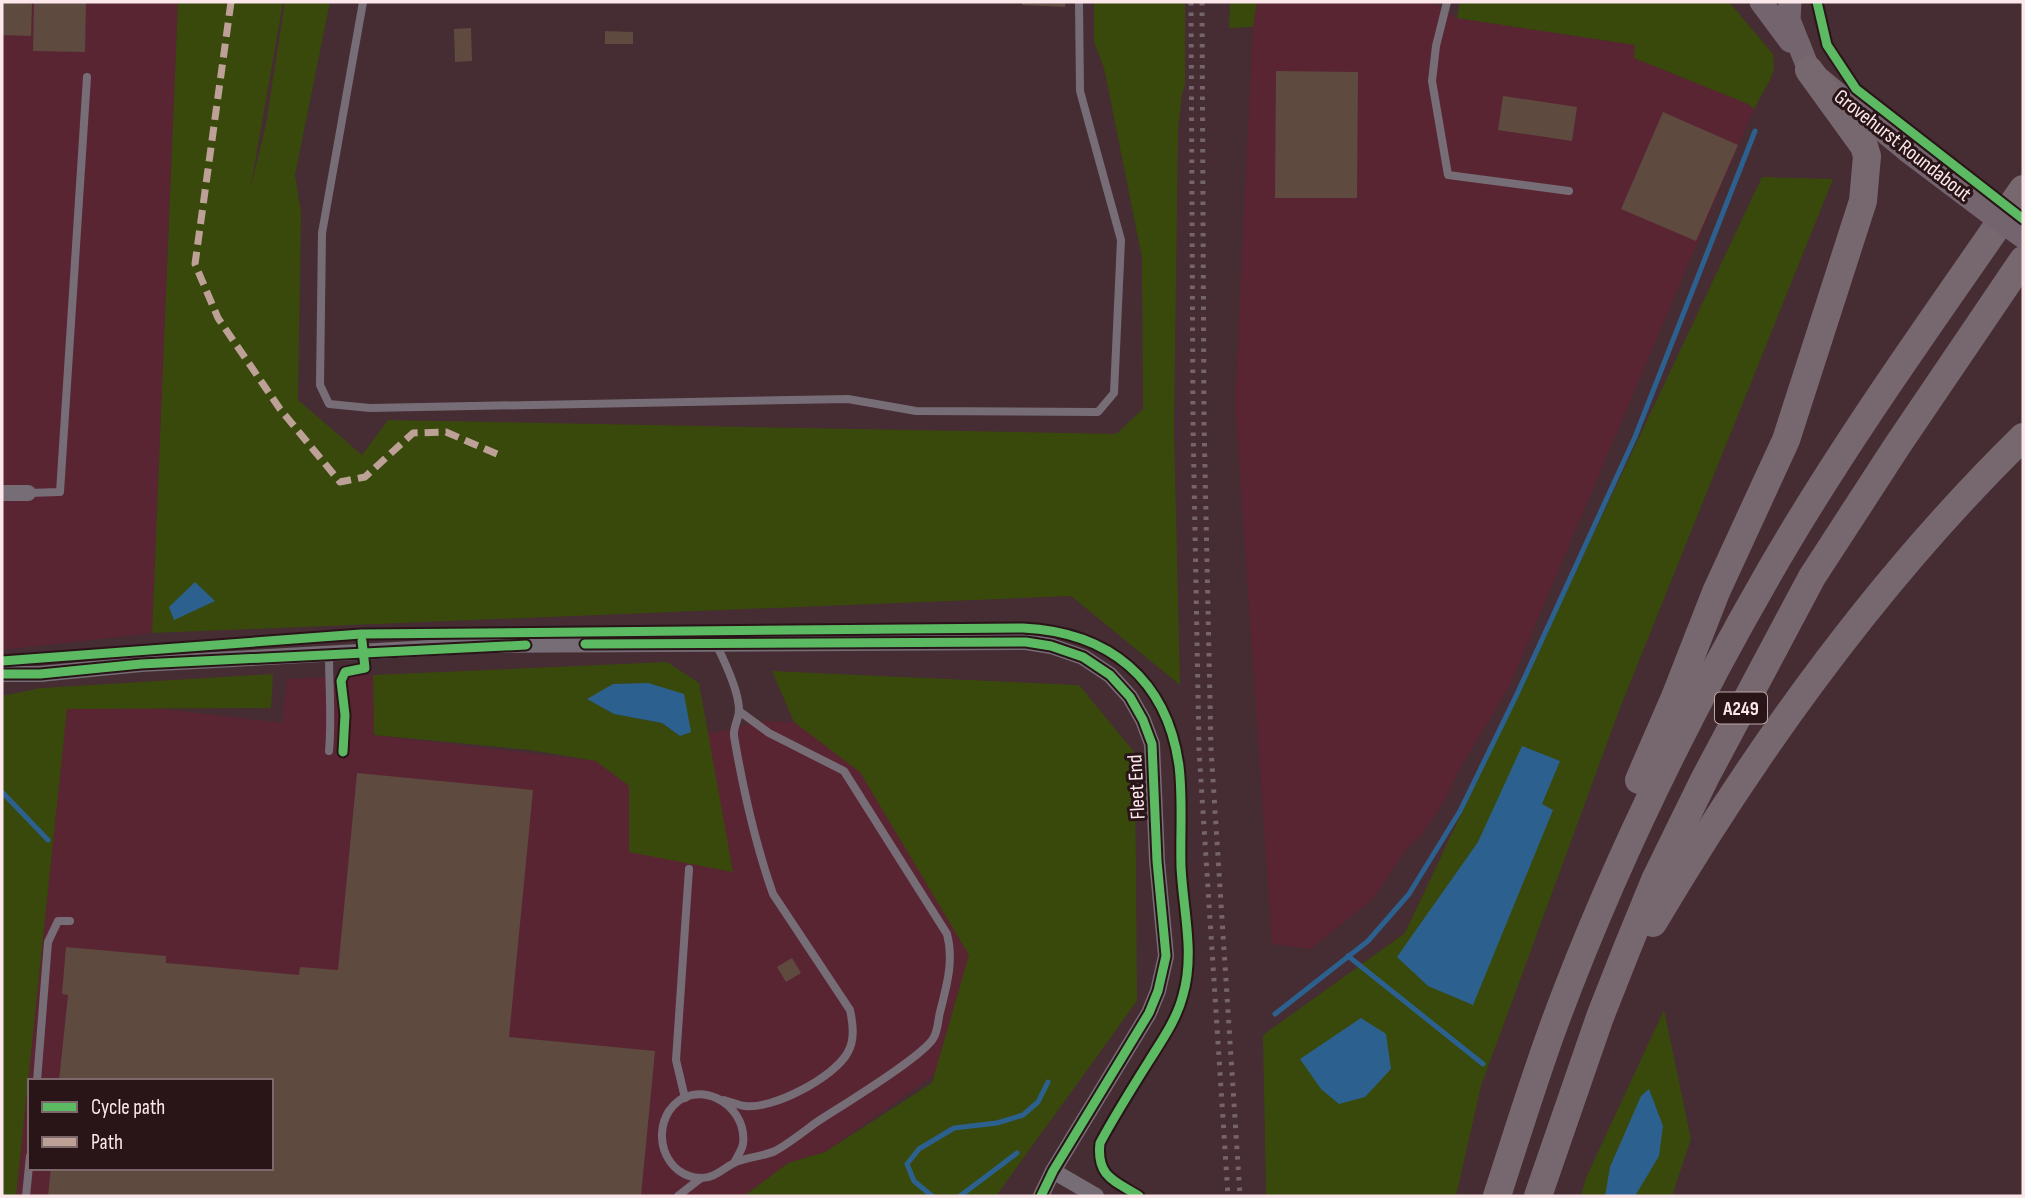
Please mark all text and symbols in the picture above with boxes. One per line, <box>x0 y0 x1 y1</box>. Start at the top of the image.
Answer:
street label: Grovehurst Roundabout <box>1829 84 1976 207</box>
road number: A249 <box>1715 692 1767 723</box>
street label: Fleet End <box>1122 754 1151 820</box>
legend <box>28 1079 273 1170</box>
text: Cycle path <box>91 1095 165 1120</box>
text: Path <box>91 1130 123 1155</box>

